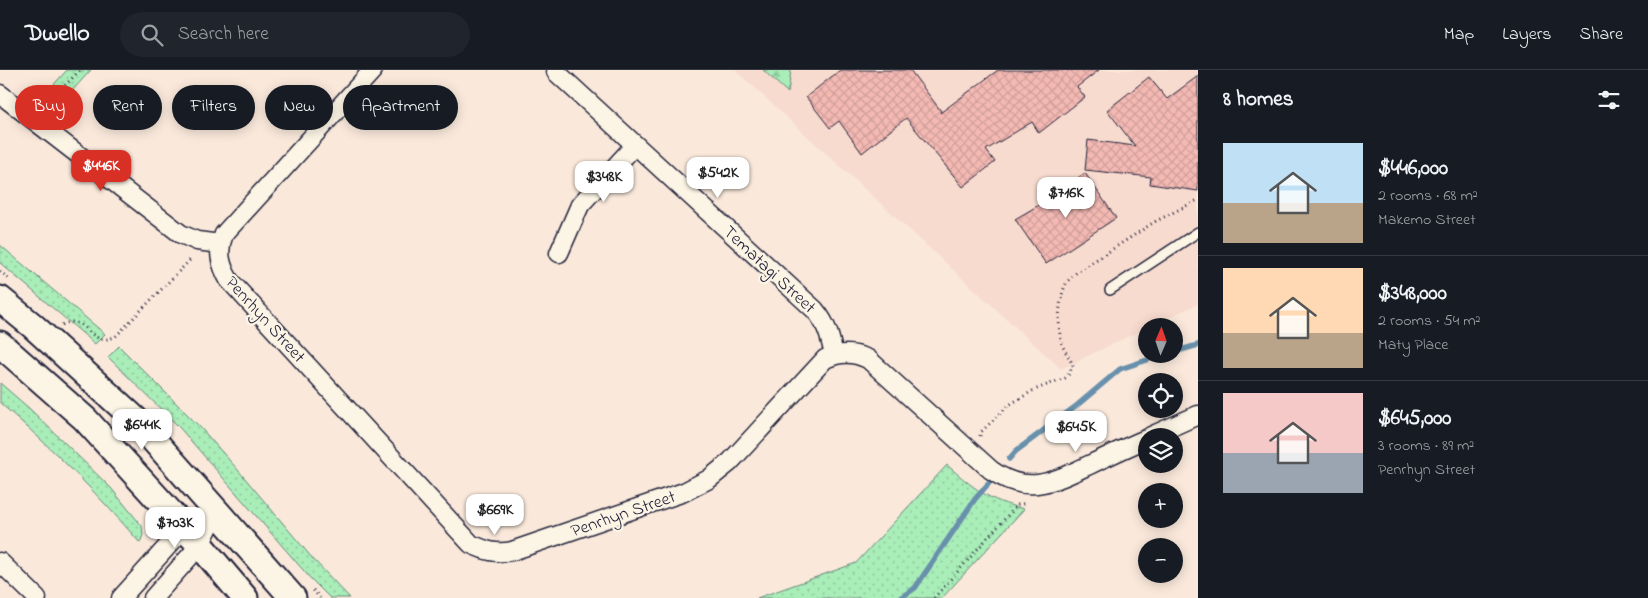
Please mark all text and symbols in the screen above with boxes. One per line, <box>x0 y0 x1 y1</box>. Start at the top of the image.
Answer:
search box <box>120 12 470 57</box>
text: Dwello <box>25 17 90 52</box>
icon: search <box>138 21 166 49</box>
text: Search here <box>178 21 269 48</box>
text: Map <box>1444 22 1474 48</box>
text: Layers <box>1502 22 1552 48</box>
text: Share <box>1580 22 1623 48</box>
chip: Buy <box>15 85 83 130</box>
chip: Rent <box>93 85 162 130</box>
chip: Filters <box>172 85 255 130</box>
chip: New <box>265 85 333 130</box>
chip: Apartment <box>343 85 458 130</box>
text: 8 homes <box>1223 85 1293 115</box>
icon: filters <box>1595 86 1623 114</box>
pin: $446K <box>66 150 136 192</box>
text: $446K <box>82 154 120 178</box>
text: $446,000 <box>1378 154 1448 184</box>
pin: $542K <box>683 156 753 199</box>
pin: $348K <box>569 160 639 203</box>
text: $542K <box>697 161 739 185</box>
icon: home <box>1263 163 1323 223</box>
text: $348K <box>586 165 622 189</box>
pin: $716K <box>1031 176 1101 219</box>
text: $716K <box>1048 181 1084 205</box>
text: 2 rooms · 68 m² <box>1378 184 1478 208</box>
text: Makemo Street <box>1378 208 1476 232</box>
street label: Tematagi Street <box>716 220 821 321</box>
street label: Penrhyn Street <box>218 271 311 370</box>
text: $348,000 <box>1378 279 1447 309</box>
icon: home <box>1263 288 1323 348</box>
text: 2 rooms · 54 m² <box>1378 309 1480 333</box>
north arrow <box>1138 318 1182 362</box>
map controls <box>1138 318 1183 583</box>
text: Maty Place <box>1378 333 1449 357</box>
button: locate <box>1138 373 1183 418</box>
text: $645,000 <box>1378 404 1451 434</box>
pin: $644K <box>107 408 177 451</box>
pin: $645K <box>1041 410 1111 453</box>
text: $644K <box>123 413 161 437</box>
icon: home <box>1263 413 1323 473</box>
text: $645K <box>1056 415 1096 439</box>
button: layers <box>1138 428 1183 473</box>
text: 3 rooms · 89 m² <box>1378 434 1474 458</box>
text: Penrhyn Street <box>1378 458 1475 482</box>
button: + <box>1138 483 1183 528</box>
street label: Penrhyn Street <box>568 485 679 545</box>
pin: $669K <box>460 494 530 536</box>
text: $669K <box>477 498 513 522</box>
pin: $703K <box>140 506 210 549</box>
text: $703K <box>156 511 194 535</box>
button: − <box>1138 538 1183 583</box>

